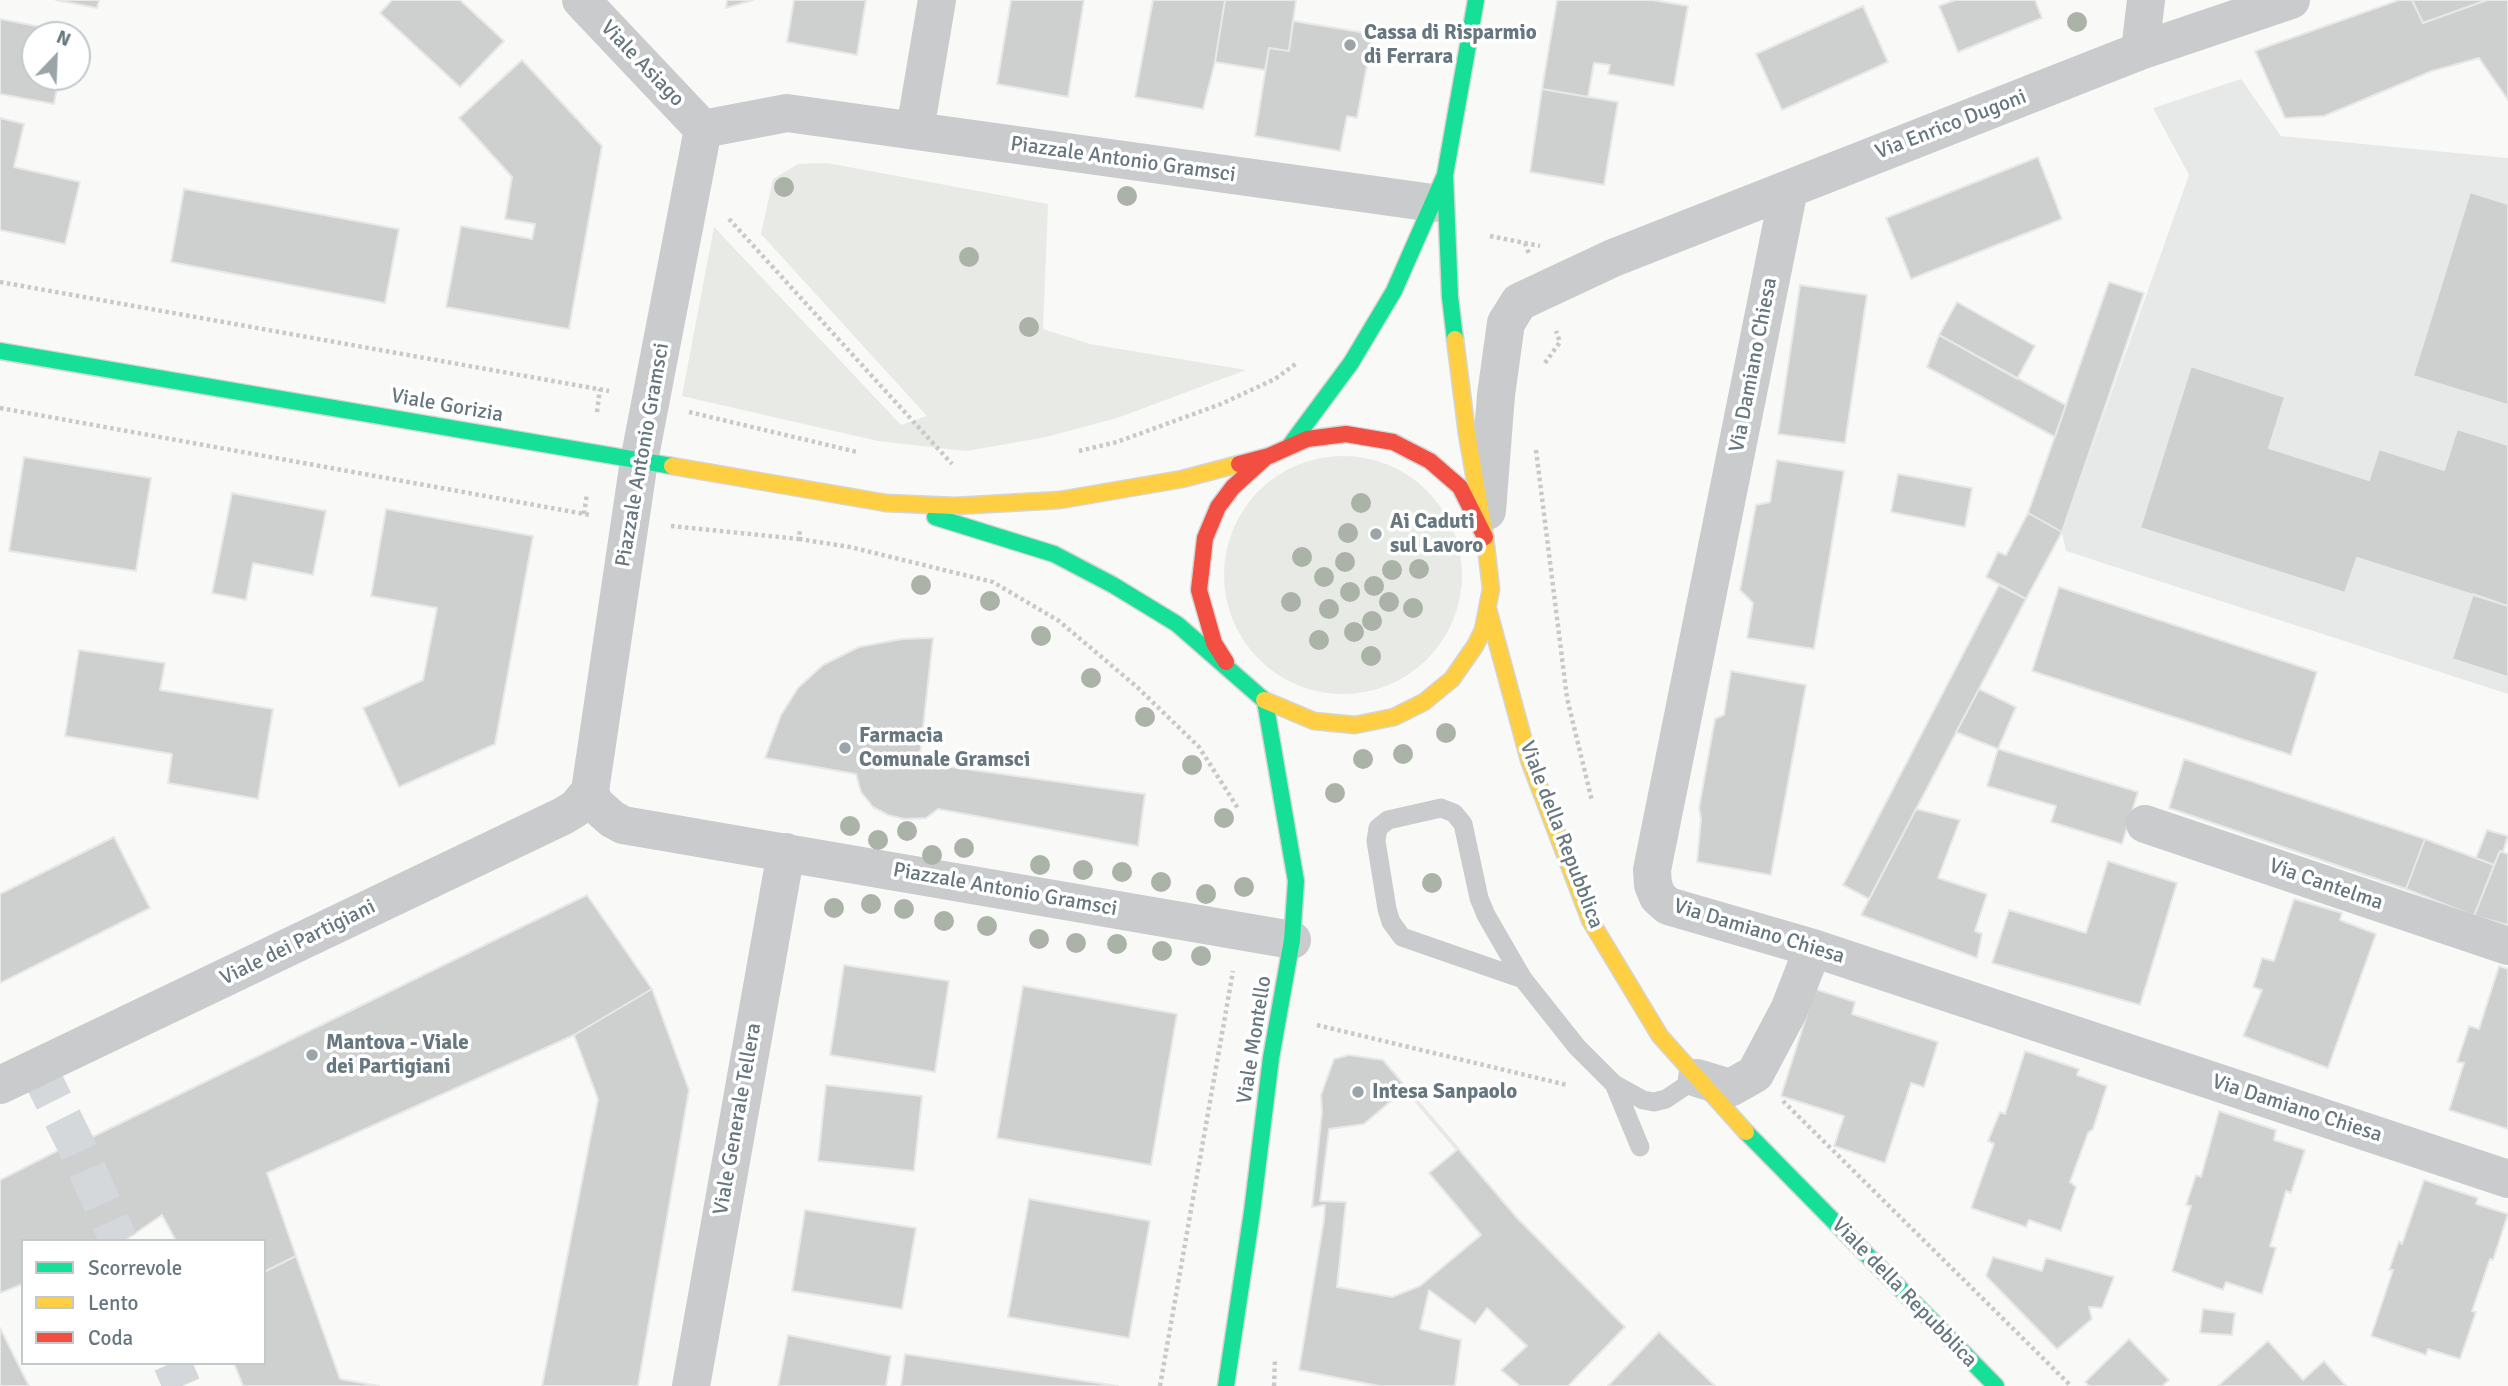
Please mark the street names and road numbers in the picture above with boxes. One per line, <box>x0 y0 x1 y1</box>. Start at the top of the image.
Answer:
street label: Viale Asiago <box>595 16 689 112</box>
street label: Via Enrico Dugoni <box>1872 85 2030 165</box>
street label: Piazzale Antonio Gramsci <box>1009 132 1237 188</box>
street label: Via Damiano Chiesa <box>1725 276 1783 454</box>
street label: Piazzale Antonio Gramsci <box>611 341 675 569</box>
street label: Viale Gorizia <box>389 384 505 428</box>
street label: Viale della Repubblica <box>1514 738 1608 932</box>
street label: Via Cantelma <box>2266 854 2386 916</box>
street label: Piazzale Antonio Gramsci <box>891 858 1119 922</box>
street label: Via Damiano Chiesa <box>1671 894 1847 970</box>
street label: Viale dei Partigiani <box>216 895 380 991</box>
street label: Viale Montello <box>1232 974 1278 1106</box>
street label: Viale Generale Tellera <box>709 1021 767 1217</box>
street label: Via Damiano Chiesa <box>2209 1070 2385 1148</box>
street label: Viale della Repubblica <box>1826 1213 1982 1373</box>

